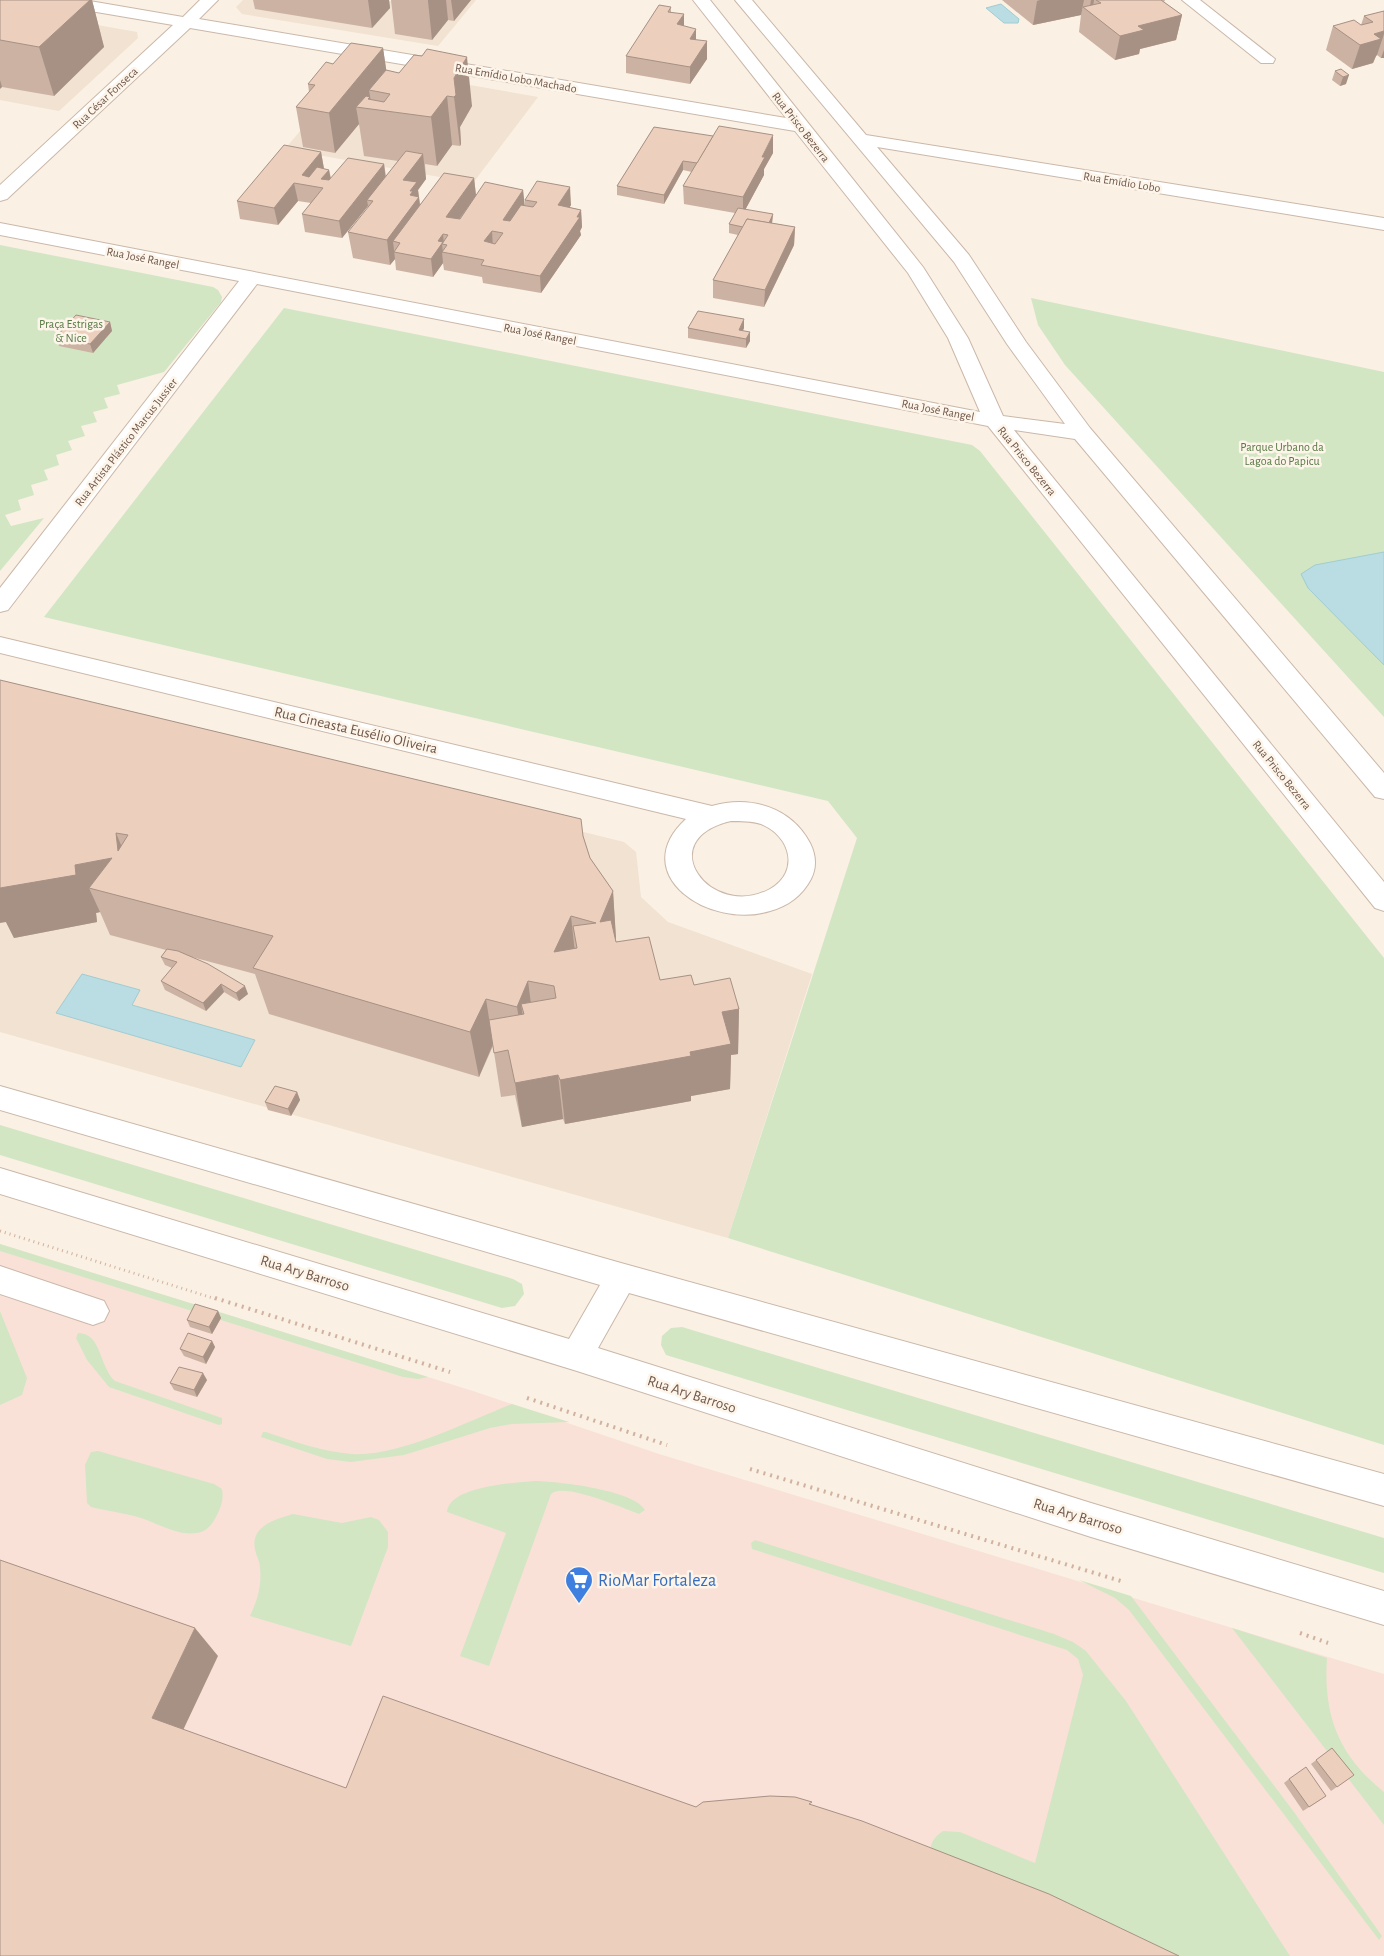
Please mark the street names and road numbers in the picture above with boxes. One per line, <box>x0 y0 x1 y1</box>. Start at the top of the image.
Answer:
street label: Rua Emídio Lobo Machado <box>454 61 578 95</box>
street label: Rua César Fonseca <box>70 65 140 131</box>
street label: Rua Prisco Bezerra <box>770 90 832 165</box>
street label: Rua Emídio Lobo <box>1083 170 1162 194</box>
street label: Rua José Rangel <box>106 245 180 271</box>
street label: Rua José Rangel <box>503 321 577 347</box>
street label: Rua Artista Plástico Marcus Jussier <box>73 376 180 508</box>
street label: Rua José Rangel <box>901 397 975 423</box>
street label: Rua Prisco Bezerra <box>996 424 1059 498</box>
street label: Rua Cineasta Eusélio Oliveira <box>273 704 439 757</box>
street label: Rua Prisco Bezerra <box>1251 738 1314 812</box>
street label: Rua Ary Barroso <box>259 1253 351 1294</box>
street label: Rua Ary Barroso <box>646 1373 738 1416</box>
street label: Rua Ary Barroso <box>1032 1496 1124 1537</box>

